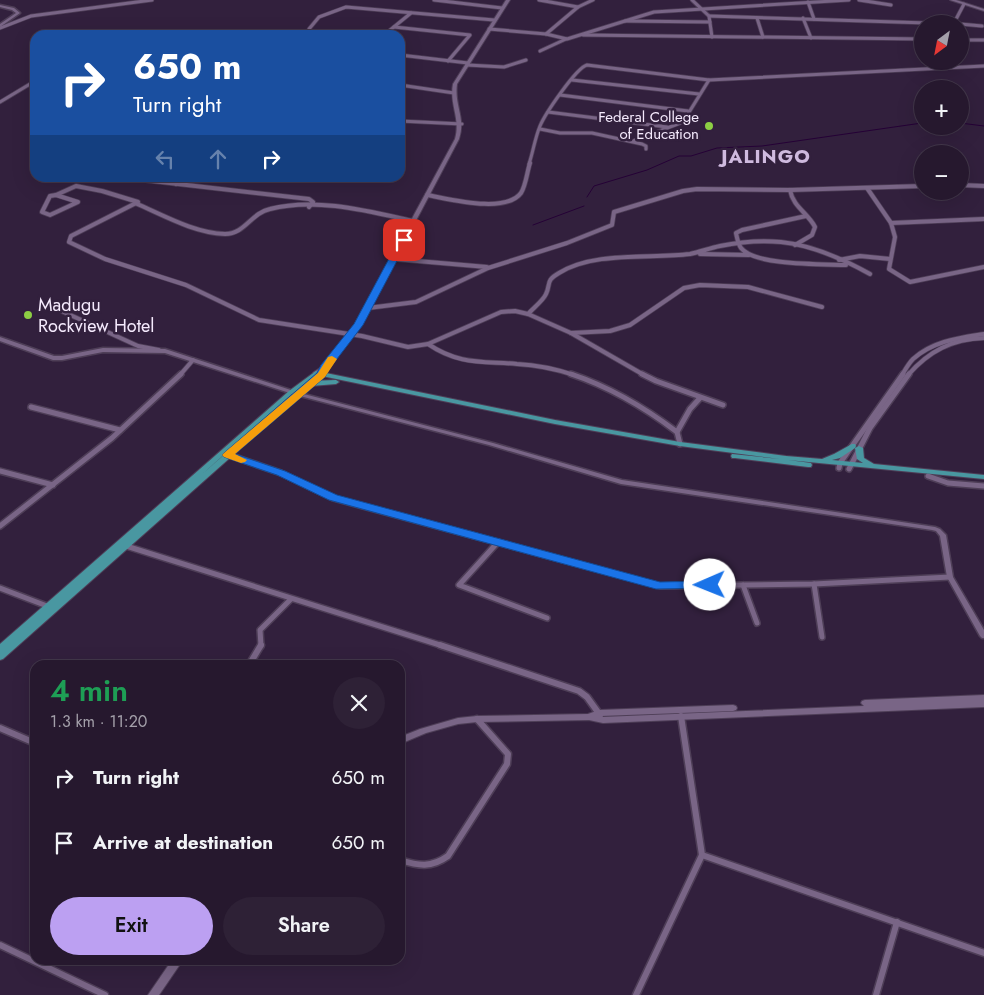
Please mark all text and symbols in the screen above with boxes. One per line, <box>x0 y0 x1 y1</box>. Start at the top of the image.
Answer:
north arrow <box>914 15 969 70</box>
map controls <box>914 15 969 200</box>
text: 650 m <box>133 42 241 92</box>
icon: right <box>50 50 115 115</box>
button: + <box>914 80 969 135</box>
text: Turn right <box>133 88 221 120</box>
place label: Federal College of Education <box>598 106 699 145</box>
marker: Federal College of Education <box>703 120 715 132</box>
district label: JALINGO <box>717 143 811 170</box>
icon: left <box>151 145 179 173</box>
icon: ahead <box>204 145 232 173</box>
icon: right <box>257 145 285 173</box>
button: − <box>914 145 969 200</box>
pin <box>383 219 425 261</box>
icon: arrive <box>390 226 418 254</box>
place label: Madugu Rockview Hotel <box>38 292 154 339</box>
marker: Madugu Rockview Hotel <box>22 309 34 321</box>
position arrow <box>683 558 735 610</box>
text: 4 min <box>50 669 128 712</box>
button: close <box>333 677 385 729</box>
text: 1.3 km · 11:20 <box>50 710 147 733</box>
icon: right <box>50 764 78 792</box>
text: Turn right <box>93 764 179 791</box>
text: 650 m <box>331 764 385 791</box>
icon: arrive <box>50 829 78 857</box>
text: Arrive at destination <box>93 829 273 856</box>
text: 650 m <box>331 829 385 856</box>
button: Exit <box>50 897 213 955</box>
button: Share <box>223 897 385 955</box>

